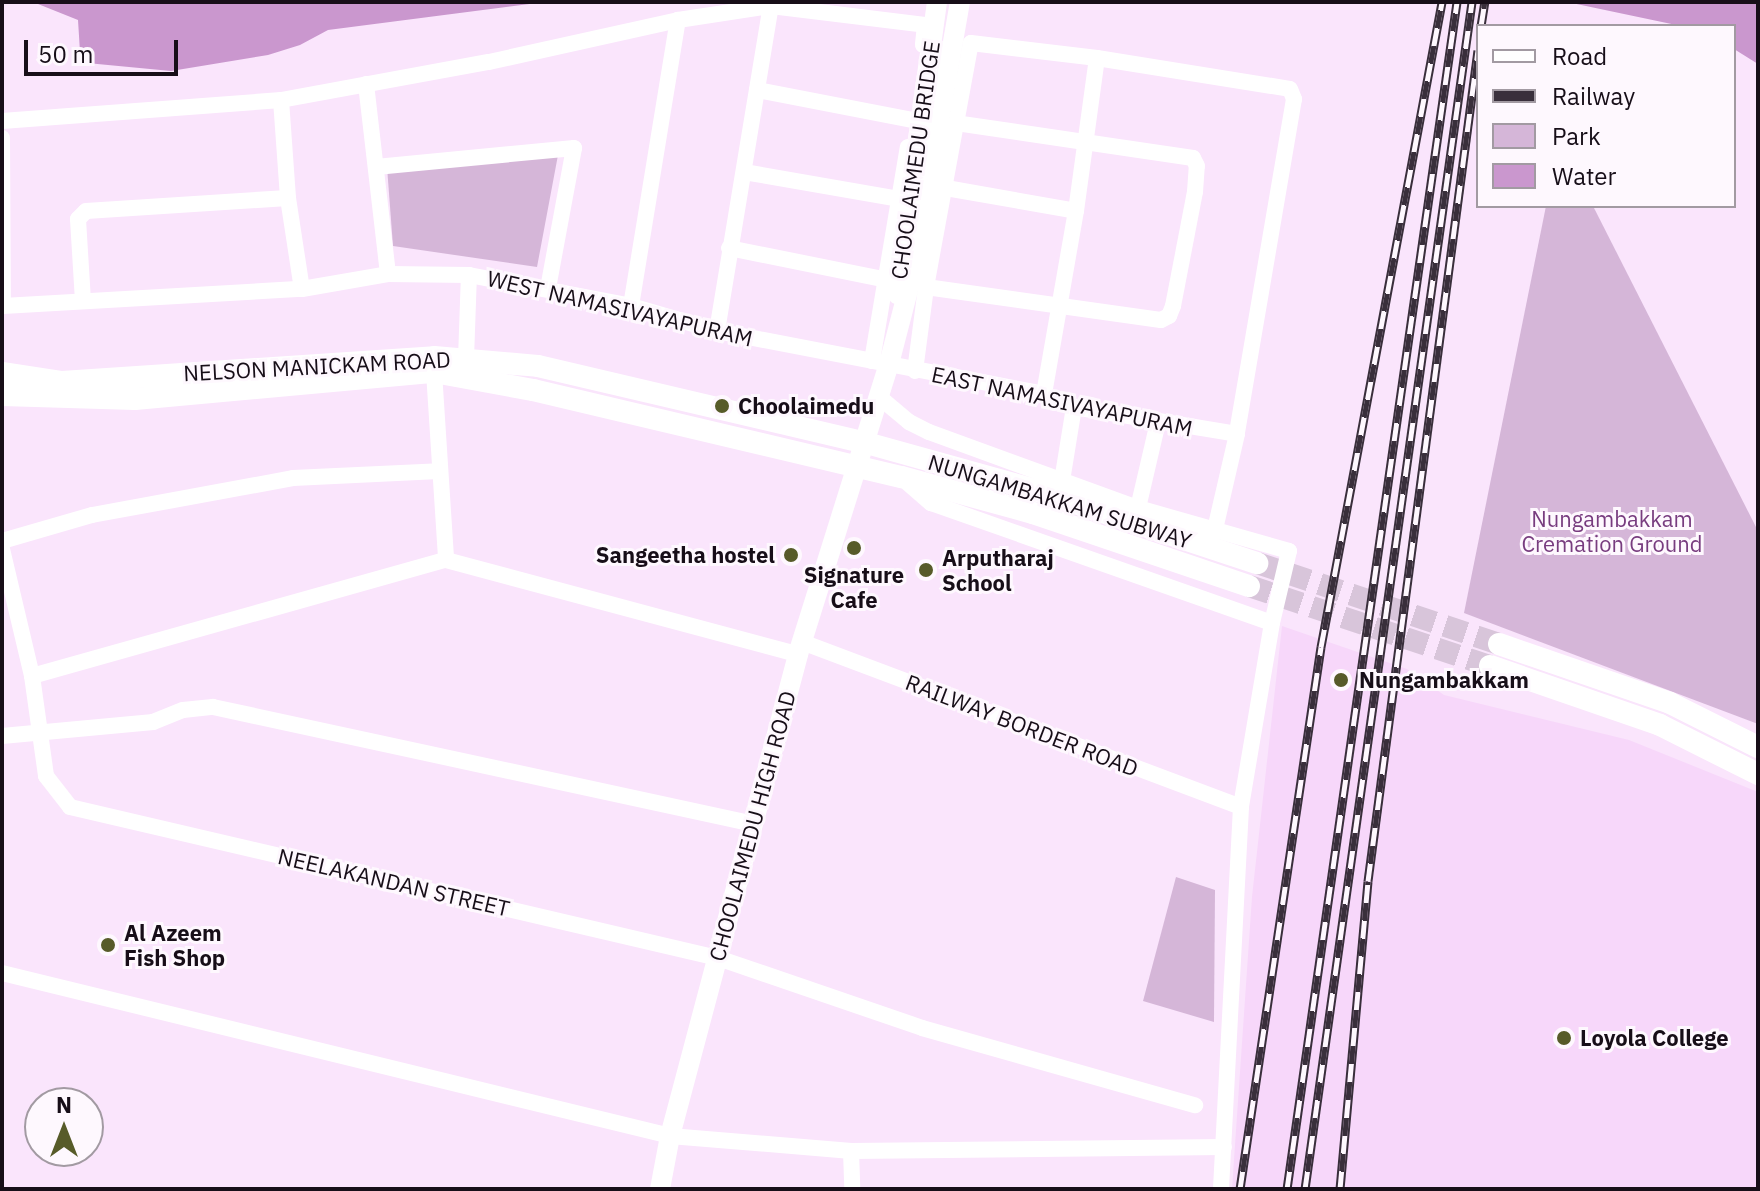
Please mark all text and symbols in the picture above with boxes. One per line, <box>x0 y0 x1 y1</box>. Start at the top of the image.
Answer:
scale bar <box>28 24 182 74</box>
legend <box>1476 24 1736 208</box>
text: 50 m <box>38 38 93 70</box>
street label: CHOOLAIMEDU BRIDGE <box>885 39 945 281</box>
text: Road <box>1552 40 1607 72</box>
text: Railway <box>1552 80 1635 112</box>
text: Park <box>1552 120 1601 152</box>
text: Water <box>1552 160 1616 192</box>
street label: WEST NAMASIVAYAPURAM <box>485 265 755 351</box>
street label: NELSON MANICKAM ROAD <box>183 346 451 386</box>
street label: EAST NAMASIVAYAPURAM <box>929 360 1195 442</box>
place label: Choolaimedu <box>738 393 874 419</box>
marker: Choolaimedu <box>713 397 731 415</box>
street label: NUNGAMBAKKAM SUBWAY <box>925 448 1195 554</box>
park label: Nungambakkam Cremation Ground <box>1521 505 1703 556</box>
marker: Signature Cafe <box>845 539 863 557</box>
place label: Sangeetha hostel <box>596 542 775 568</box>
place label: Arputharaj School <box>942 544 1054 596</box>
marker: Sangeetha hostel <box>782 546 800 564</box>
place label: Signature Cafe <box>804 561 904 612</box>
marker: Arputharaj School <box>917 561 935 579</box>
place label: Nungambakkam <box>1359 667 1529 693</box>
street label: RAILWAY BORDER ROAD <box>902 668 1142 782</box>
marker: Nungambakkam <box>1330 669 1352 691</box>
street label: CHOOLAIMEDU HIGH ROAD <box>703 688 801 964</box>
street label: NEELAKANDAN STREET <box>276 842 512 922</box>
place label: Al Azeem Fish Shop <box>124 919 225 970</box>
marker: Al Azeem Fish Shop <box>99 936 117 954</box>
place label: Loyola College <box>1580 1025 1729 1051</box>
marker: Loyola College <box>1555 1029 1573 1047</box>
north arrow <box>24 1087 104 1167</box>
text: N <box>56 1090 72 1119</box>

